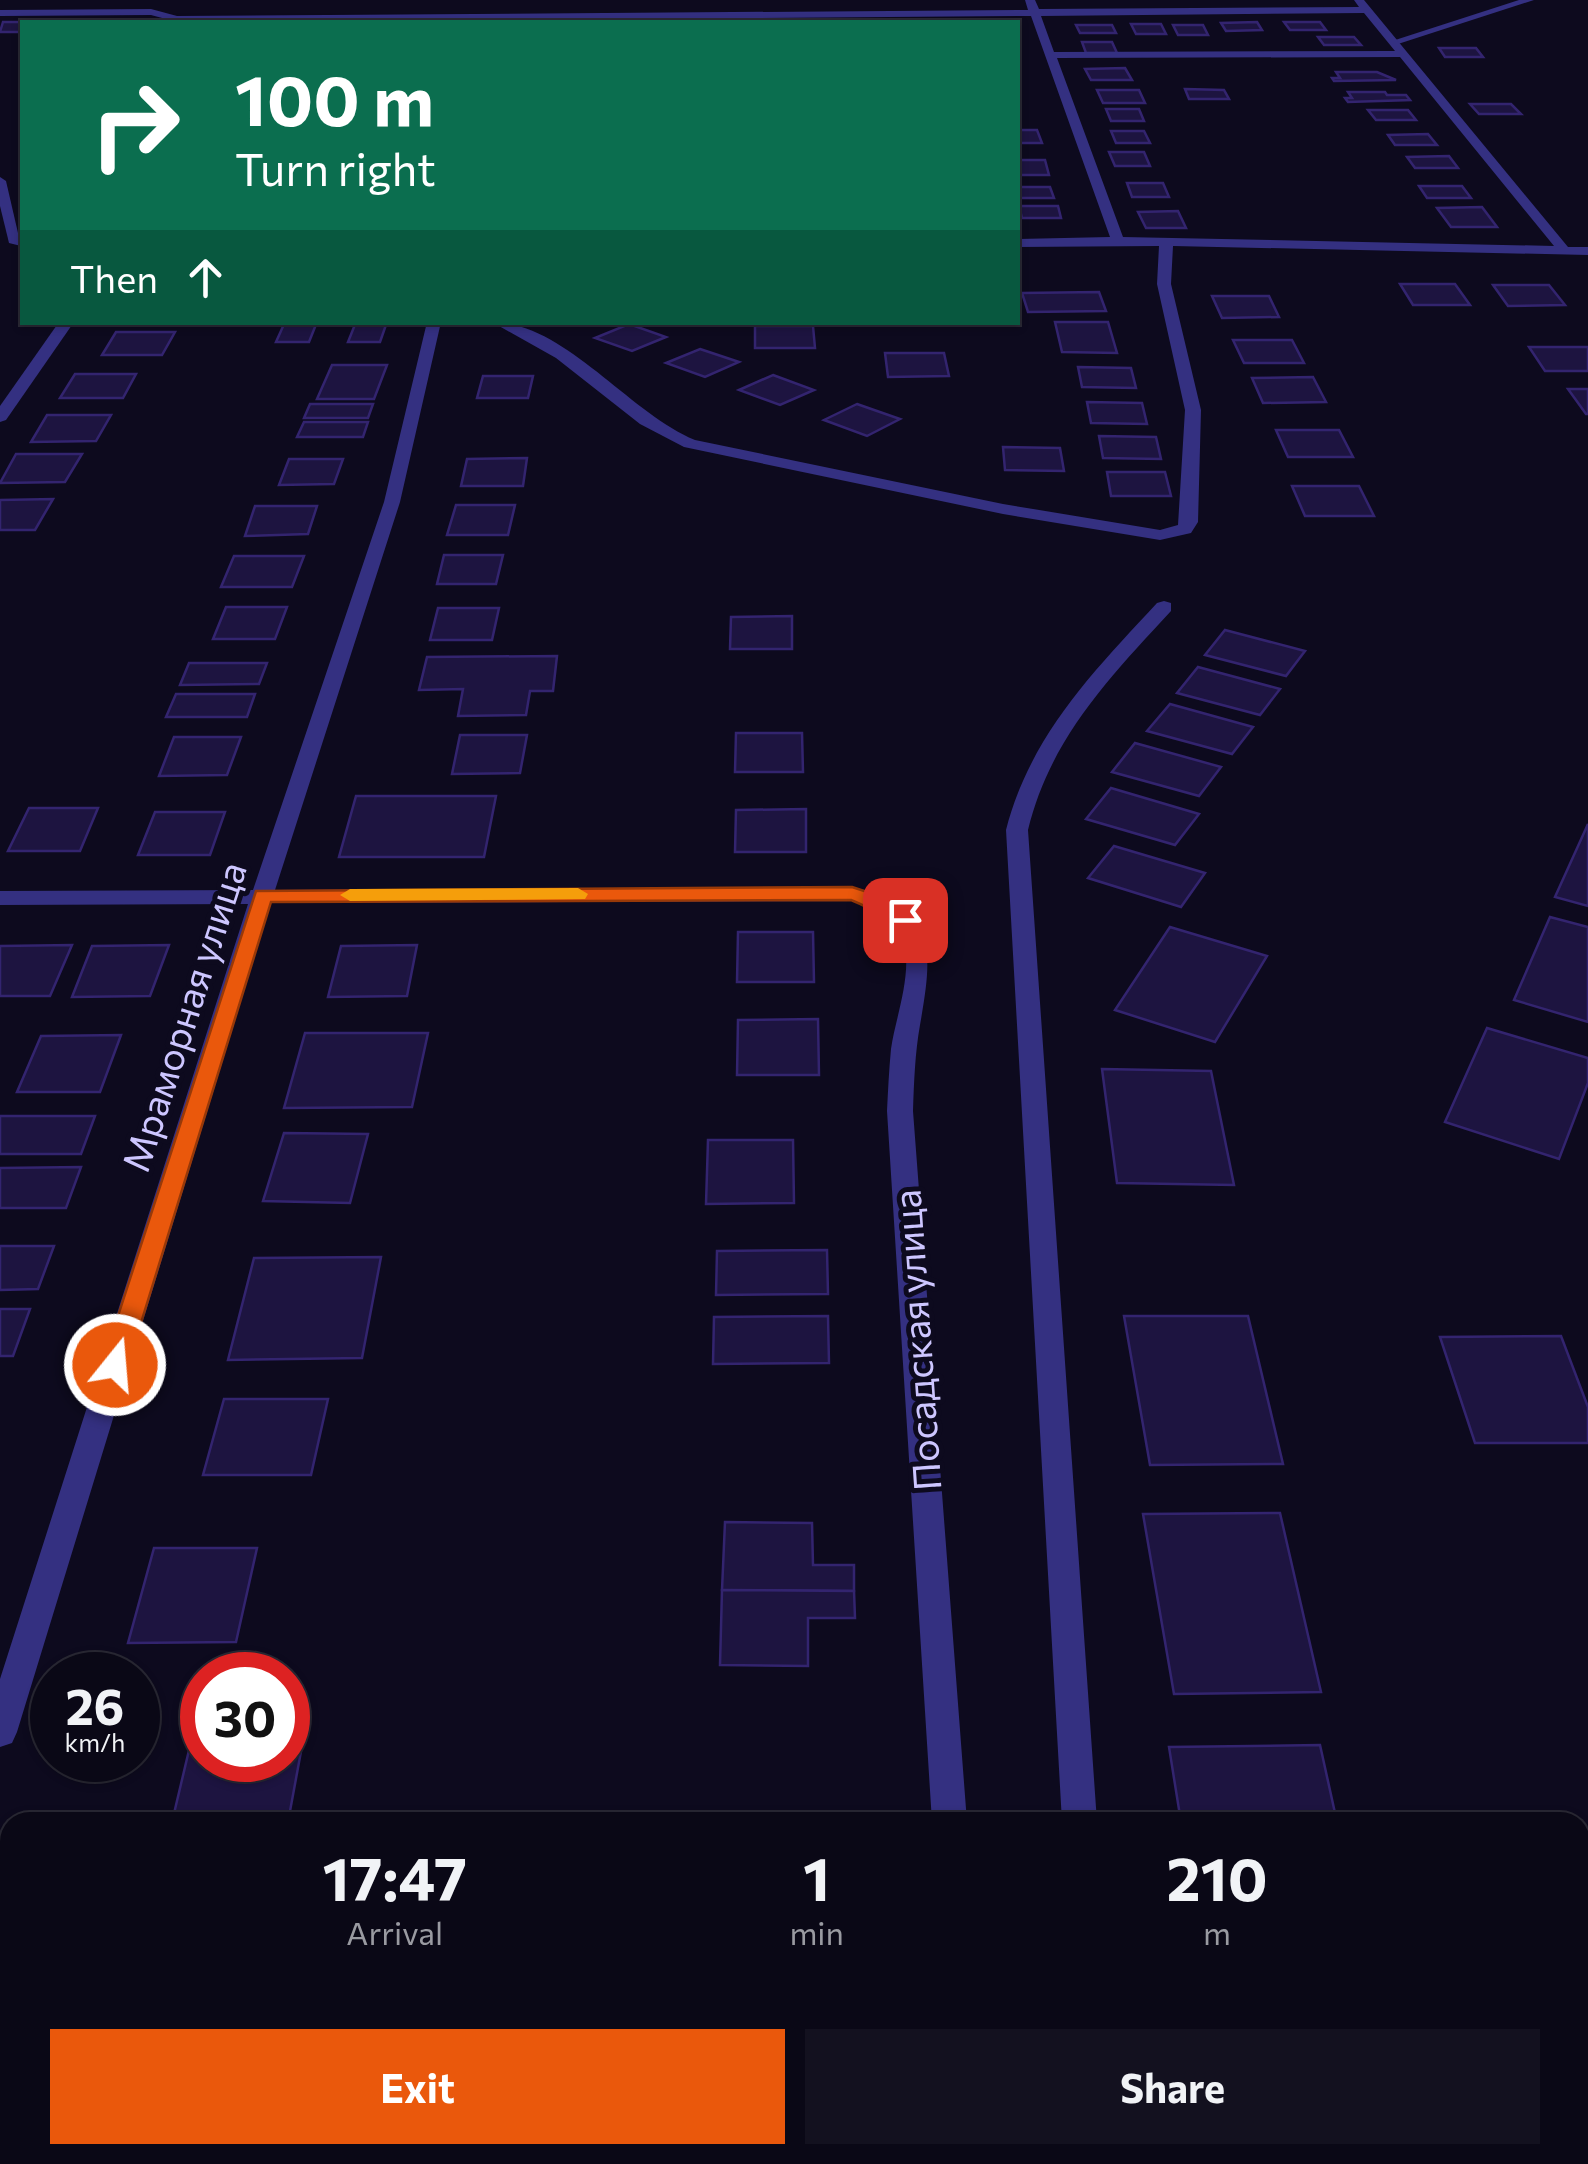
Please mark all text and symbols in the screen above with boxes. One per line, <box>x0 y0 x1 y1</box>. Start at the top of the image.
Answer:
text: 100 m <box>235 55 434 140</box>
icon: right <box>70 60 200 190</box>
text: Turn right <box>235 140 436 195</box>
icon: ahead <box>178 250 233 305</box>
text: Then <box>70 254 158 301</box>
street label: Мраморная улица <box>110 856 255 1177</box>
pin <box>863 878 948 963</box>
icon: arrive <box>878 893 933 948</box>
street label: Посадская улица <box>882 1188 949 1492</box>
position arrow <box>63 1313 167 1417</box>
speed limit sign: 30 <box>180 1652 310 1782</box>
text: 26 <box>65 1674 124 1735</box>
text: km/h <box>65 1727 125 1757</box>
text: 17:47 <box>322 1840 467 1913</box>
text: 1 <box>803 1840 830 1913</box>
text: 210 <box>1166 1840 1268 1913</box>
text: Arrival <box>346 1912 443 1952</box>
text: min <box>789 1912 844 1952</box>
text: m <box>1203 1912 1231 1952</box>
button: Exit <box>50 2029 785 2144</box>
button: Share <box>805 2029 1540 2144</box>

